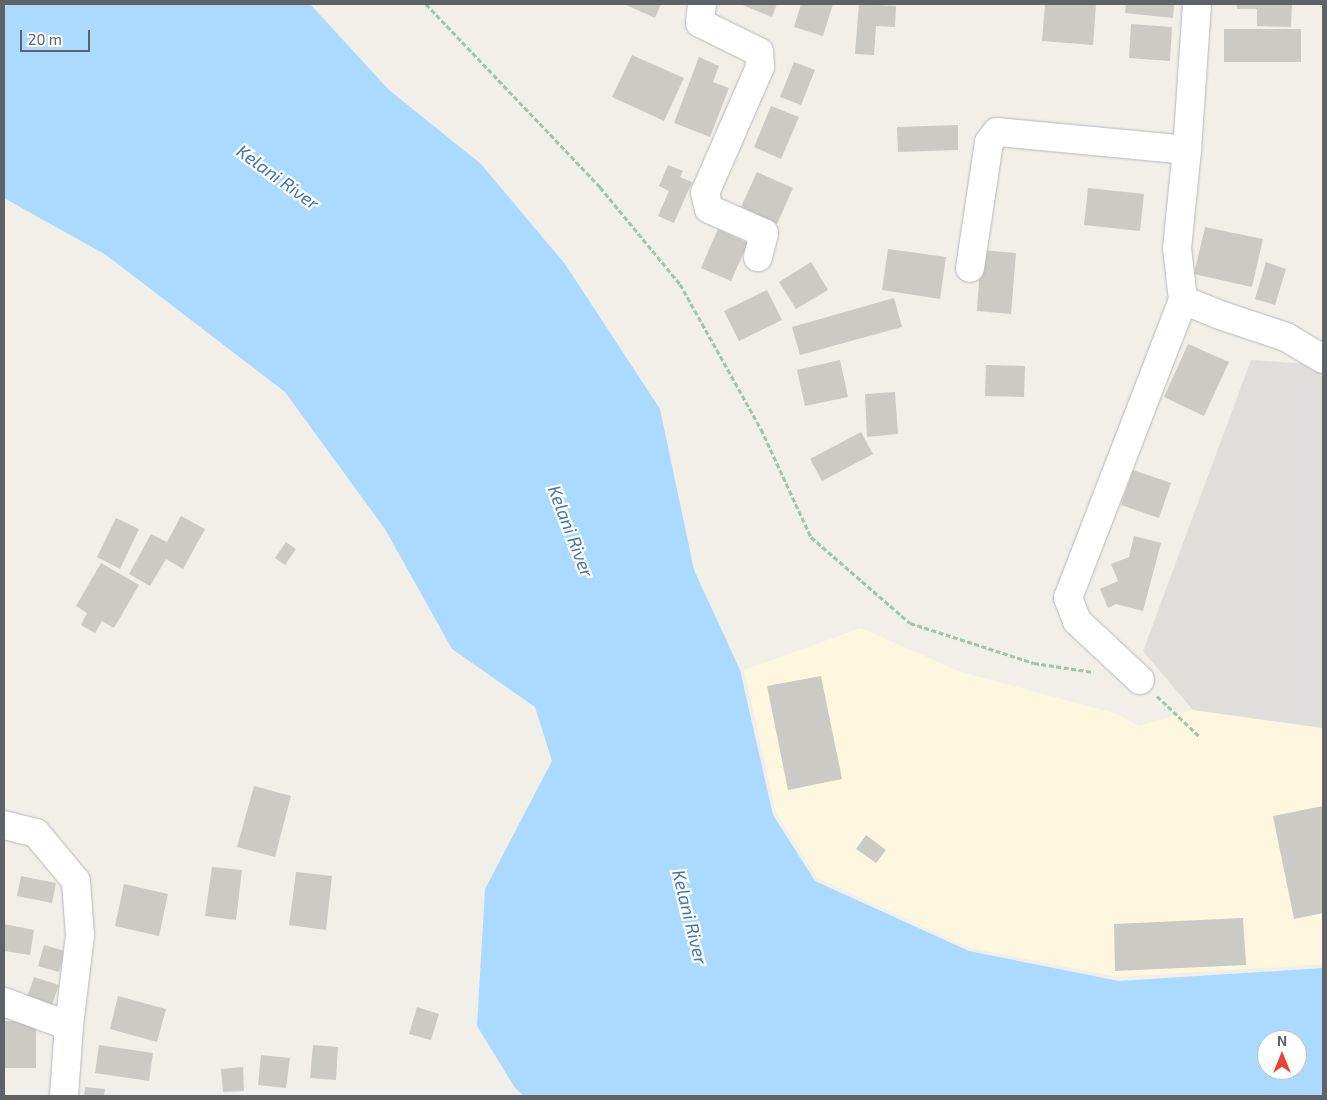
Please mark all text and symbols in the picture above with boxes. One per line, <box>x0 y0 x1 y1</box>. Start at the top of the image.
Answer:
scale bar <box>22 20 92 52</box>
text: 20 m <box>28 30 62 48</box>
water label: Kelani River <box>233 140 323 214</box>
water label: Kelani River <box>544 482 598 580</box>
water label: Kelani River <box>668 868 712 966</box>
north arrow <box>1257 1030 1307 1080</box>
text: N <box>1277 1032 1287 1049</box>

